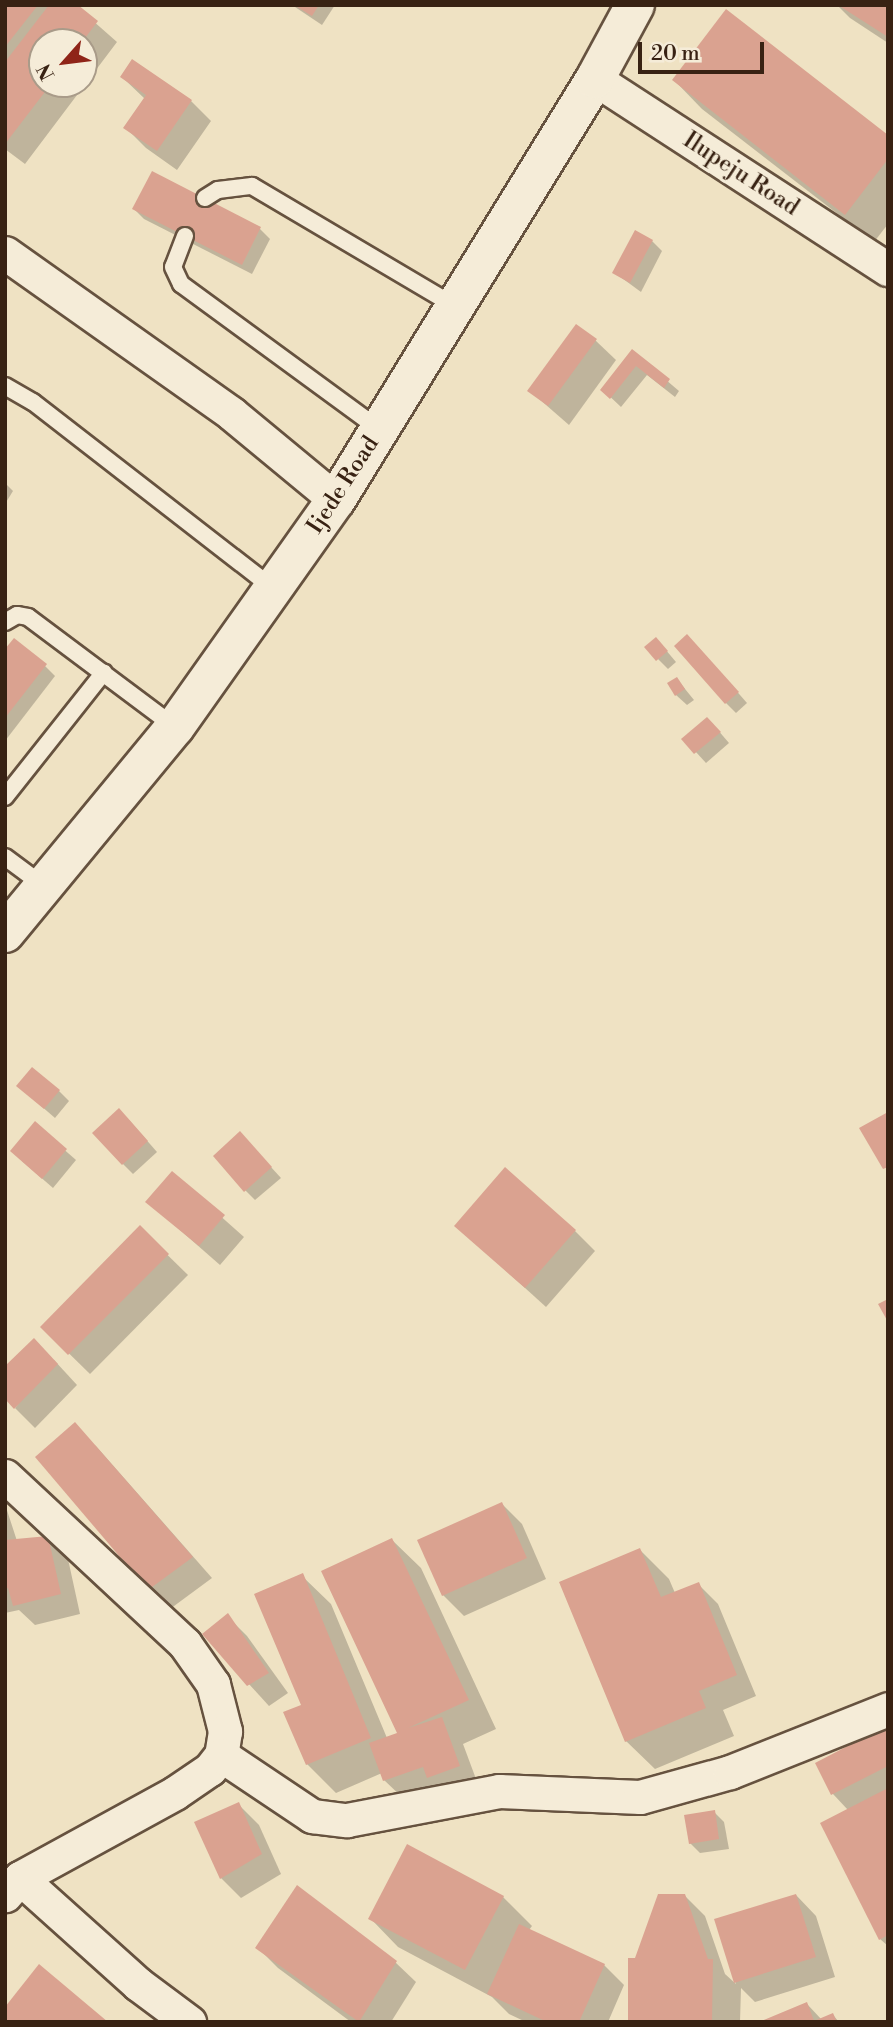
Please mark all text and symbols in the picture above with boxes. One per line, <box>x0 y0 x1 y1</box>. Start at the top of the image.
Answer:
north arrow <box>28 28 98 98</box>
scale bar <box>641 28 767 72</box>
text: 20 m <box>651 41 700 67</box>
text: N <box>32 60 60 84</box>
street label: Ilupeju Road <box>678 126 804 222</box>
street label: Ijede Road <box>301 431 385 539</box>

